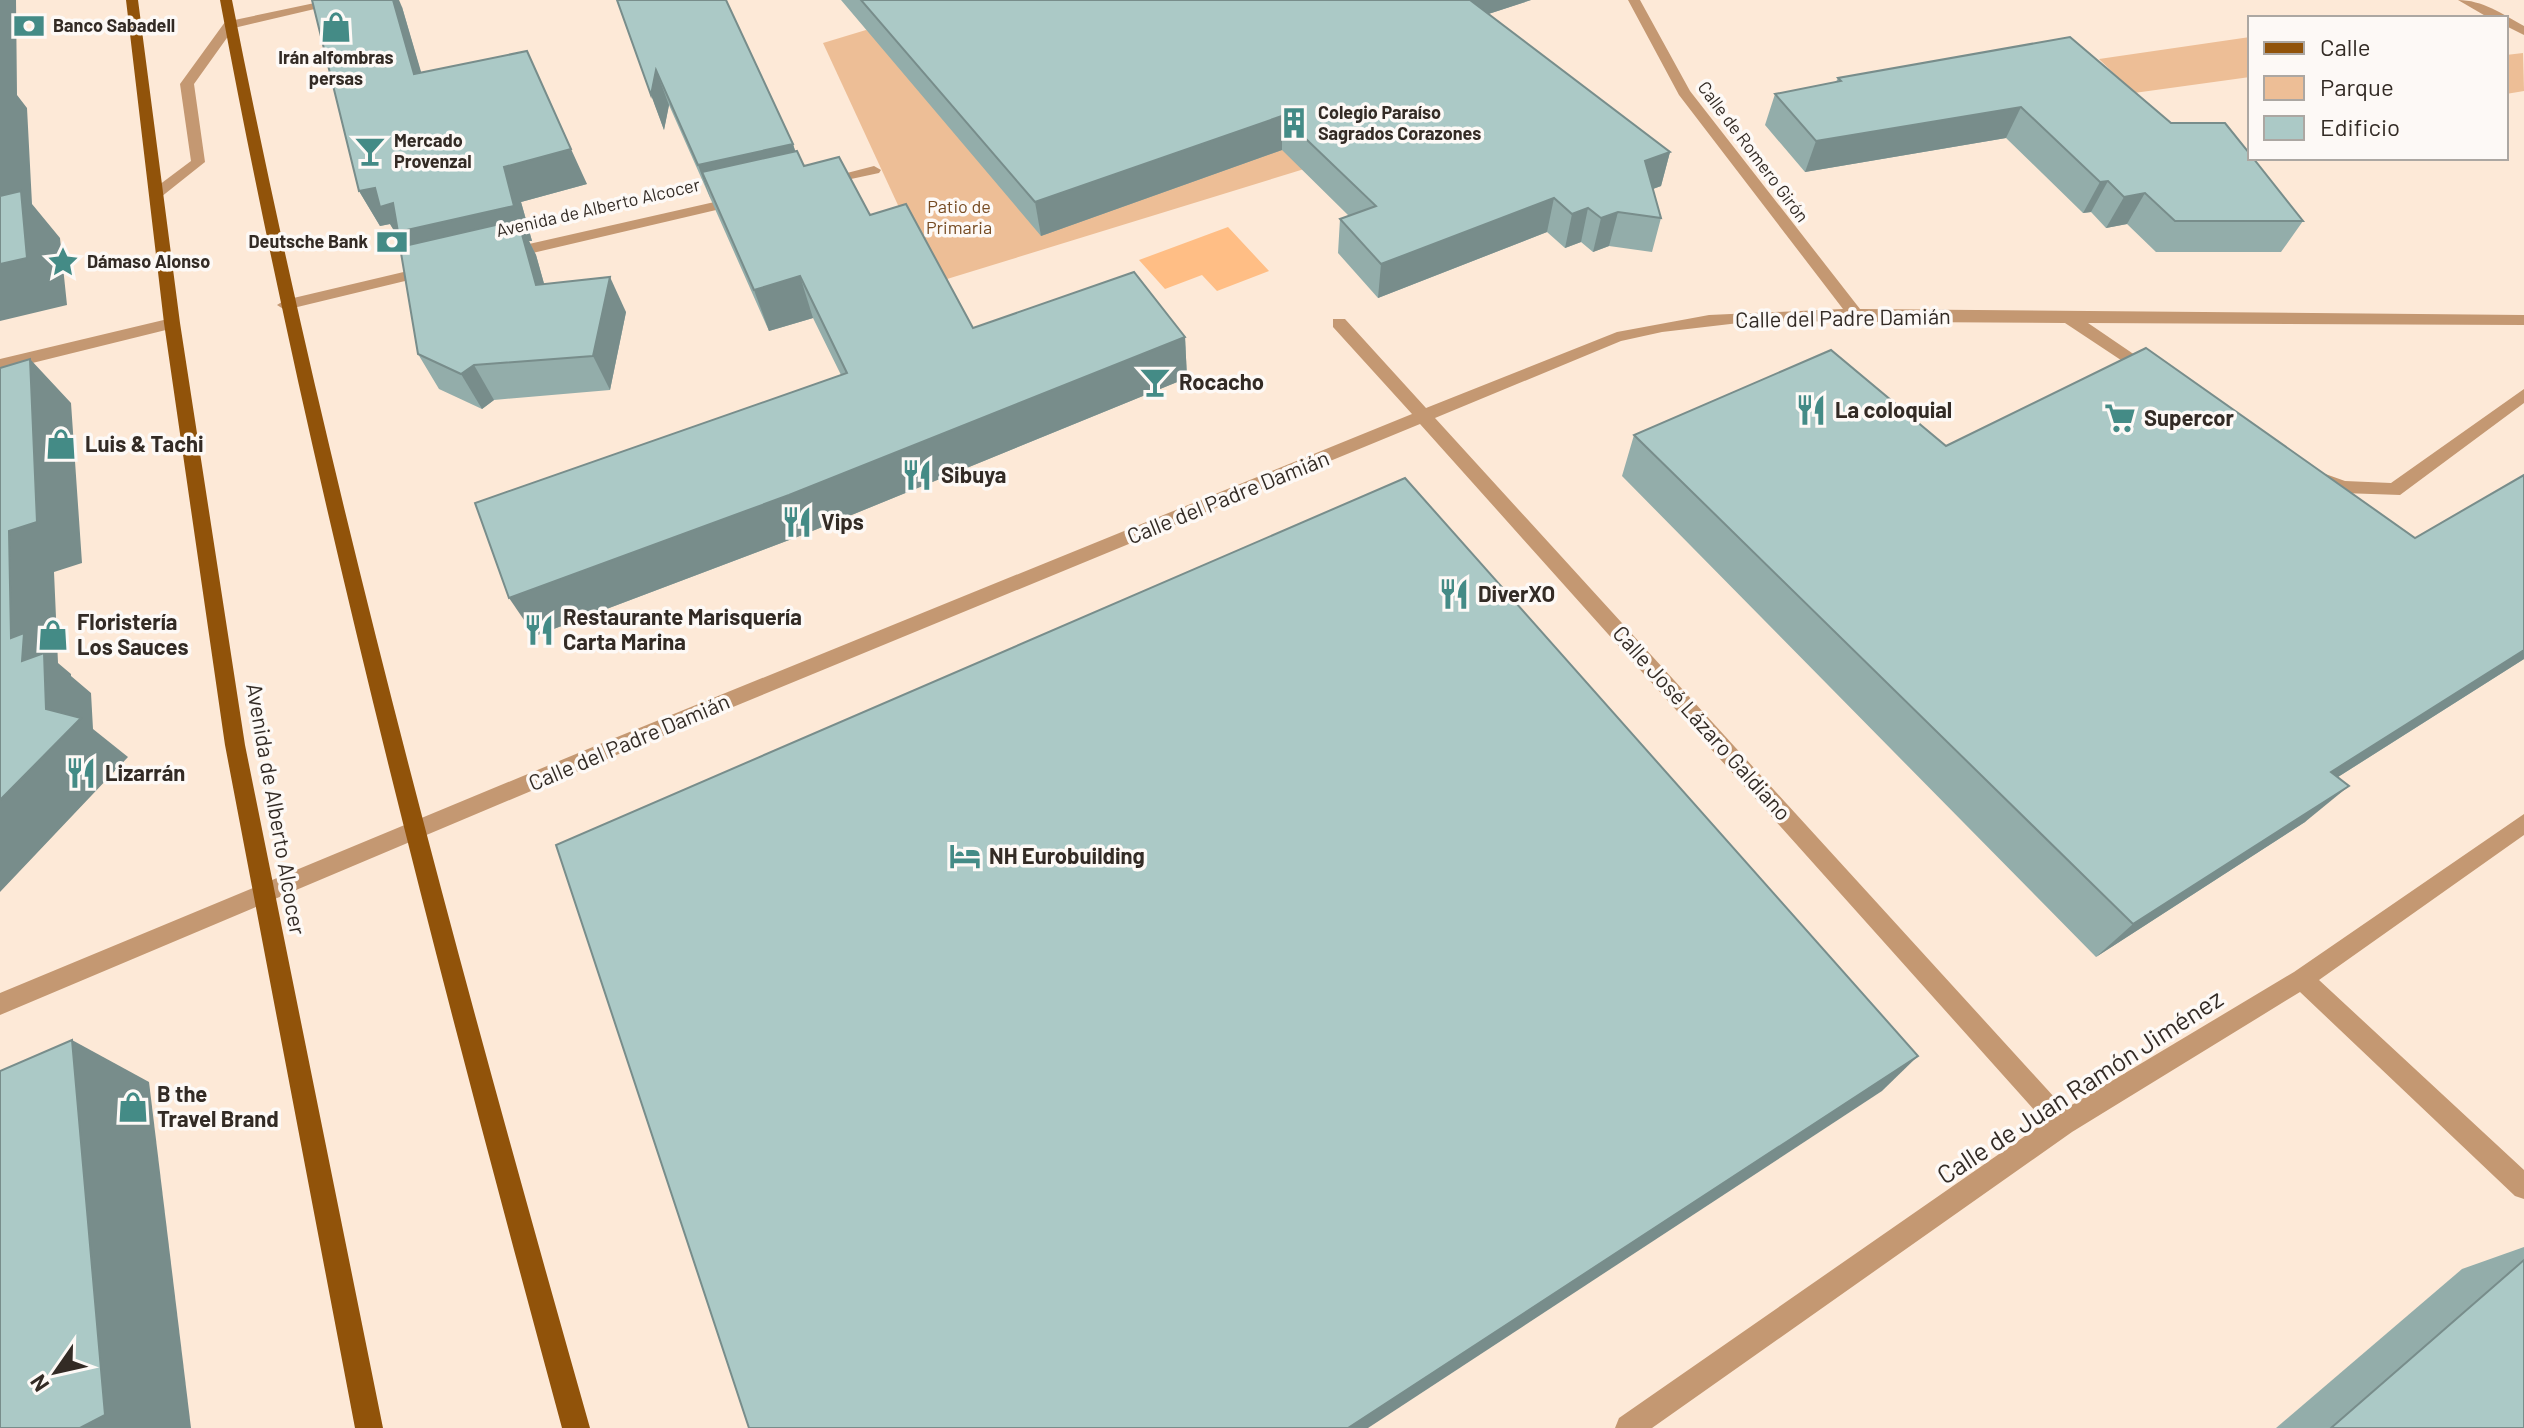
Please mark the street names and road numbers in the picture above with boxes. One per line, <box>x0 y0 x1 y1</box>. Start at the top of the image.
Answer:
street label: Calle de Romero Girón <box>1694 77 1814 226</box>
street label: Avenida de Alberto Alcocer <box>494 173 702 241</box>
street label: Calle del Padre Damián <box>1735 302 1951 332</box>
street label: Calle del Padre Damián <box>1123 444 1333 549</box>
street label: Calle José Lázaro Galdiano <box>1608 620 1797 825</box>
street label: Avenida de Alberto Alcocer <box>242 681 312 937</box>
street label: Calle del Padre Damián <box>524 687 733 795</box>
street label: Calle de Juan Ramón Jiménez <box>1931 982 2228 1190</box>

